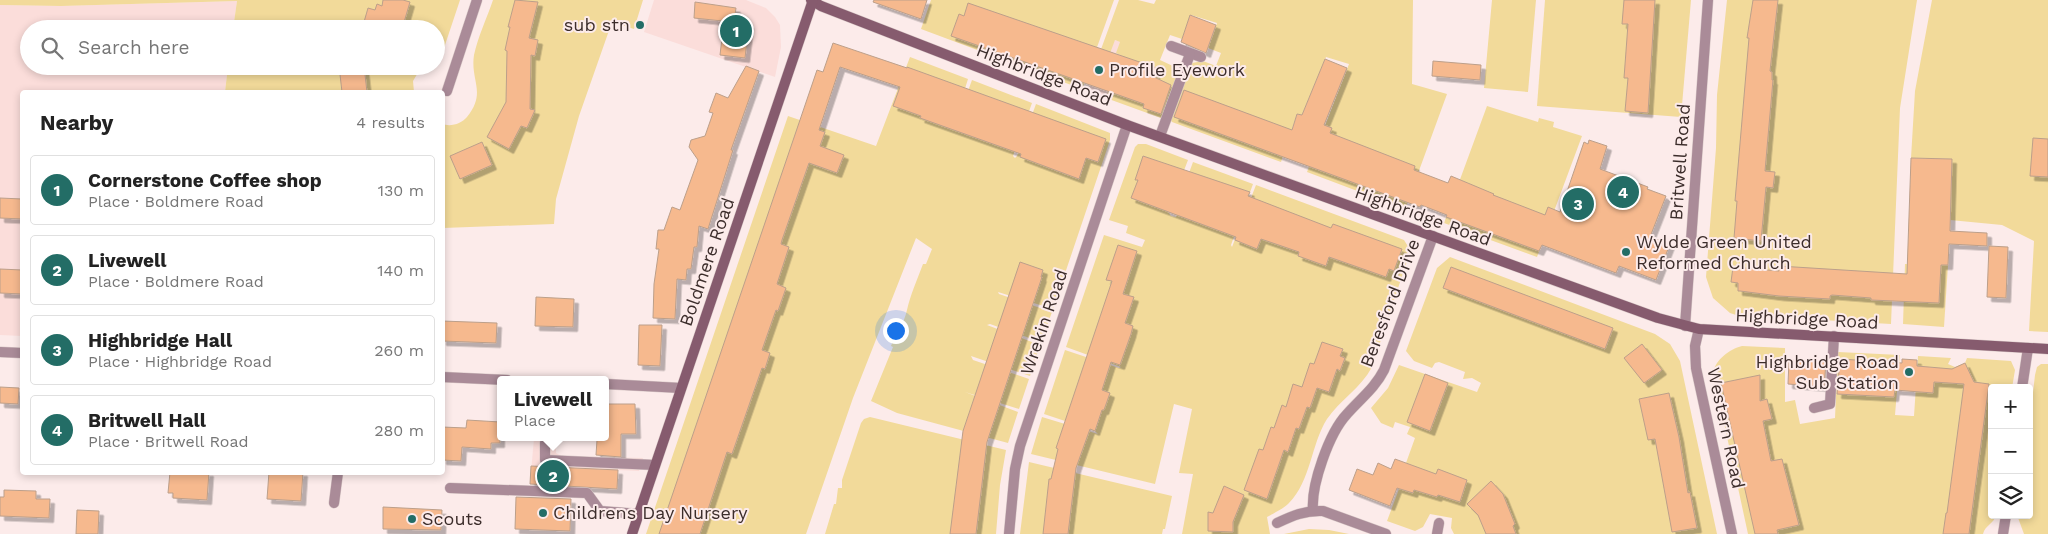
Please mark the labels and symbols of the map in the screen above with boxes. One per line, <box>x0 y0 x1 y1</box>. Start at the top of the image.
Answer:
pin: 1 <box>720 12 752 50</box>
place label: sub stn <box>564 14 630 35</box>
marker: sub stn <box>634 19 646 31</box>
street label: Highbridge Road <box>973 39 1115 110</box>
place label: Profile Eyework <box>1109 59 1245 80</box>
marker: Profile Eyework <box>1093 64 1105 76</box>
street label: Britwell Road <box>1665 103 1694 221</box>
pin: 4 <box>1607 173 1639 211</box>
street label: Highbridge Road <box>1352 181 1494 250</box>
pin: 3 <box>1562 185 1594 223</box>
street label: Boldmere Road <box>675 195 738 329</box>
place label: Wylde Green United Reformed Church <box>1636 231 1812 273</box>
street label: Beresford Drive <box>1355 236 1424 370</box>
marker: Wylde Green United Reformed Church <box>1620 246 1632 258</box>
street label: Wrekin Road <box>1016 266 1071 378</box>
street label: Highbridge Road <box>1735 304 1879 333</box>
your location <box>883 318 909 344</box>
place label: Highbridge Road Sub Station <box>1756 351 1899 393</box>
street label: Western Road <box>1703 366 1750 490</box>
marker: Highbridge Road Sub Station <box>1903 366 1915 378</box>
pin: 2 <box>537 457 569 495</box>
place label: Childrens Day Nursery <box>553 502 748 523</box>
marker: Childrens Day Nursery <box>537 507 549 519</box>
place label: Scouts <box>422 508 483 529</box>
marker: Scouts <box>406 513 418 525</box>

